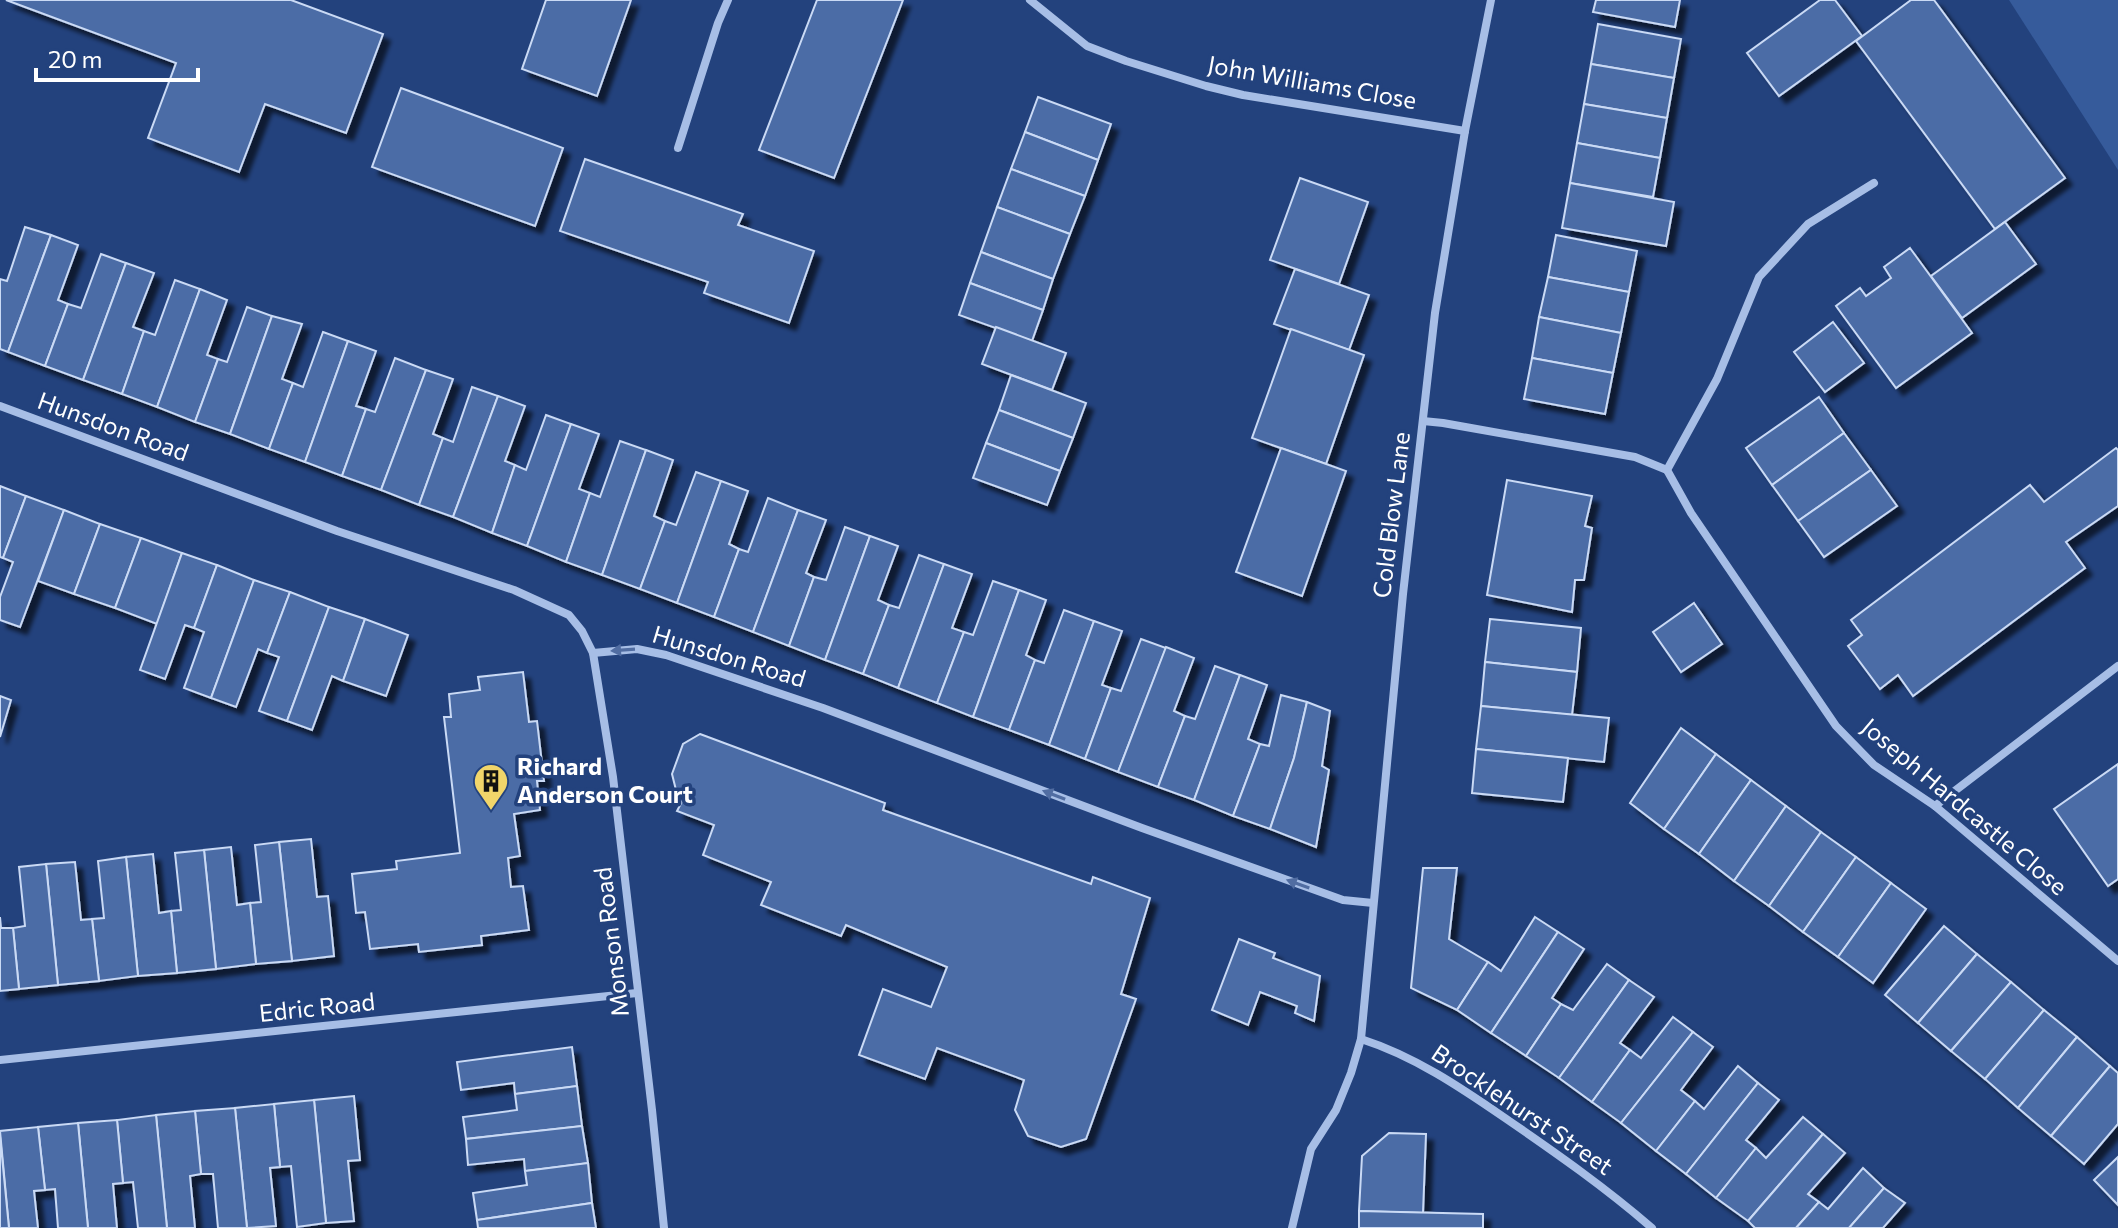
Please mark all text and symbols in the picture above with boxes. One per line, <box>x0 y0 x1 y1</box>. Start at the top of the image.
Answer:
scale bar <box>36 32 198 82</box>
text: 20 m <box>48 44 102 73</box>
street label: John Williams Close <box>1206 49 1419 114</box>
street label: Hunsdon Road <box>34 385 193 466</box>
street label: Cold Blow Lane <box>1366 430 1415 600</box>
street label: Hunsdon Road <box>649 619 810 693</box>
one-way arrow <box>610 644 635 657</box>
street label: Joseph Hardcastle Close <box>1856 711 2074 900</box>
place label: Richard Anderson Court <box>517 751 693 808</box>
building icon: Richard Anderson Court <box>472 762 510 812</box>
one-way arrow <box>1042 788 1066 801</box>
street label: Monson Road <box>587 866 634 1019</box>
one-way arrow <box>1286 878 1310 890</box>
street label: Edric Road <box>257 986 376 1027</box>
street label: Brocklehurst Street <box>1427 1037 1619 1180</box>

